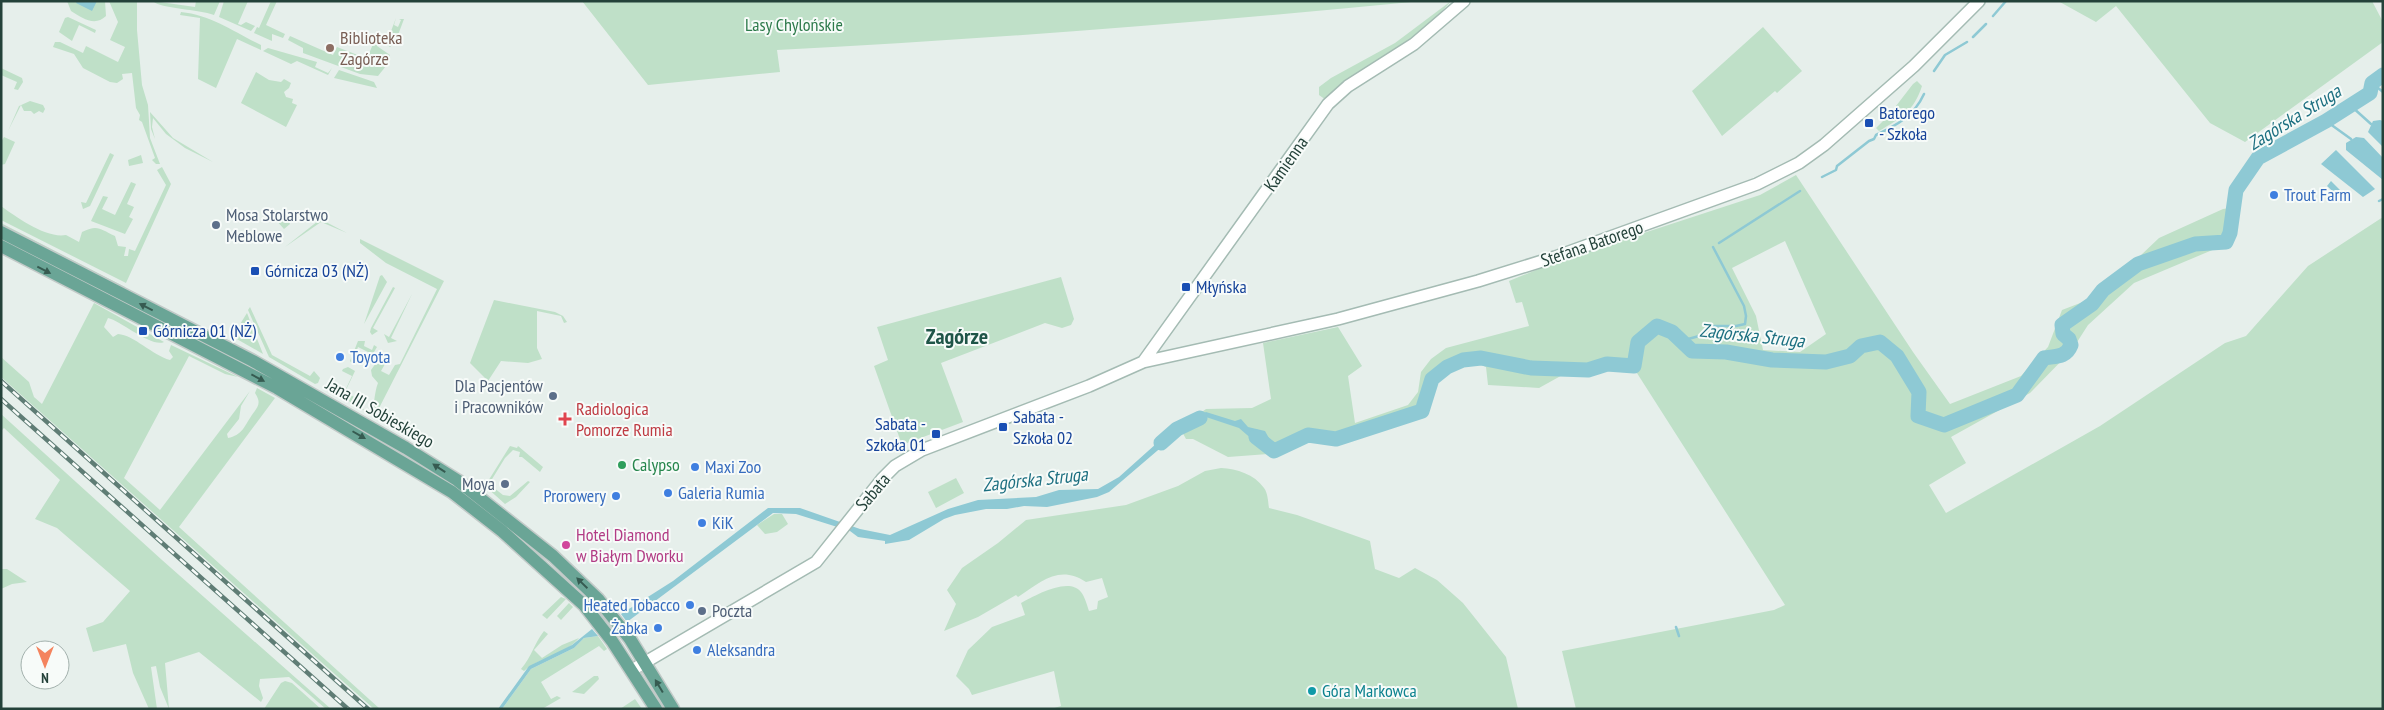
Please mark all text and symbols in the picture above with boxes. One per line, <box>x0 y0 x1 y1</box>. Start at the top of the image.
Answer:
park label: Lasy Chylońskie <box>745 13 843 36</box>
place label: Biblioteka Zagórze <box>340 26 403 70</box>
marker: Biblioteka Zagórze <box>324 42 336 54</box>
water label: Zagórska Struga <box>2243 78 2346 155</box>
place label: Batorego - Szkoła <box>1879 101 1935 145</box>
marker: Batorego - Szkoła <box>1863 117 1875 129</box>
street label: Kamienna <box>1258 132 1313 196</box>
place label: Trout Farm <box>2284 183 2351 206</box>
marker: Trout Farm <box>2268 189 2280 201</box>
place label: Mosa Stolarstwo Meblowe <box>226 203 328 247</box>
street label: Stefana Batorego <box>1538 215 1646 272</box>
marker: Mosa Stolarstwo Meblowe <box>210 219 222 231</box>
place label: Górnicza 03 (NŻ) <box>265 259 369 282</box>
one-way arrow <box>37 265 51 274</box>
marker: Górnicza 03 (NŻ) <box>249 265 261 277</box>
place label: Młyńska <box>1196 275 1247 298</box>
marker: Młyńska <box>1180 281 1192 293</box>
one-way arrow <box>139 303 153 311</box>
water label: Zagórska Struga <box>1698 318 1807 353</box>
place label: Górnicza 01 (NŻ) <box>153 319 257 342</box>
district label: Zagórze <box>926 322 988 350</box>
marker: Górnicza 01 (NŻ) <box>137 325 149 337</box>
place label: Toyota <box>350 345 390 368</box>
marker: Toyota <box>334 351 346 363</box>
street label: Jana III Sobieskiego <box>321 372 439 453</box>
one-way arrow <box>251 374 265 382</box>
place label: Dla Pacjentów i Pracowników <box>454 374 543 418</box>
marker: Dla Pacjentów i Pracowników <box>547 390 559 402</box>
place label: Radiologica Pomorze Rumia <box>576 397 673 441</box>
place label: Sabata - Szkoła 02 <box>1013 405 1073 449</box>
marker: Radiologica Pomorze Rumia <box>558 412 572 426</box>
place label: Sabata - Szkoła 01 <box>866 412 926 456</box>
marker: Sabata - Szkoła 02 <box>997 421 1009 433</box>
marker: Sabata - Szkoła 01 <box>930 428 942 440</box>
one-way arrow <box>353 431 366 440</box>
place label: Calypso <box>632 453 680 476</box>
place label: Maxi Zoo <box>705 455 761 478</box>
marker: Calypso <box>616 459 628 471</box>
marker: Maxi Zoo <box>689 461 701 473</box>
water label: Zagórska Struga <box>981 461 1090 496</box>
one-way arrow <box>433 464 446 473</box>
street label: Sabata <box>850 468 895 515</box>
place label: Moya <box>462 472 495 495</box>
marker: Moya <box>499 478 511 490</box>
place label: Galeria Rumia <box>678 481 765 504</box>
place label: Prorowery <box>544 484 606 507</box>
marker: Galeria Rumia <box>662 487 674 499</box>
marker: Prorowery <box>610 490 622 502</box>
place label: KiK <box>712 511 734 534</box>
marker: KiK <box>696 517 708 529</box>
place label: Hotel Diamond w Białym Dworku <box>576 523 684 567</box>
marker: Hotel Diamond w Białym Dworku <box>560 539 572 551</box>
one-way arrow <box>577 577 589 589</box>
place label: Heated Tobacco <box>583 593 680 616</box>
marker: Heated Tobacco <box>684 599 696 611</box>
place label: Poczta <box>712 599 752 622</box>
marker: Poczta <box>696 605 708 617</box>
place label: Żabka <box>611 616 648 639</box>
marker: Żabka <box>652 622 664 634</box>
place label: Aleksandra <box>707 638 775 661</box>
north arrow <box>20 640 70 690</box>
marker: Aleksandra <box>691 644 703 656</box>
text: N <box>41 669 49 687</box>
one-way arrow <box>654 679 663 692</box>
place label: Góra Markowca <box>1322 679 1417 702</box>
marker: Góra Markowca <box>1306 685 1318 697</box>

